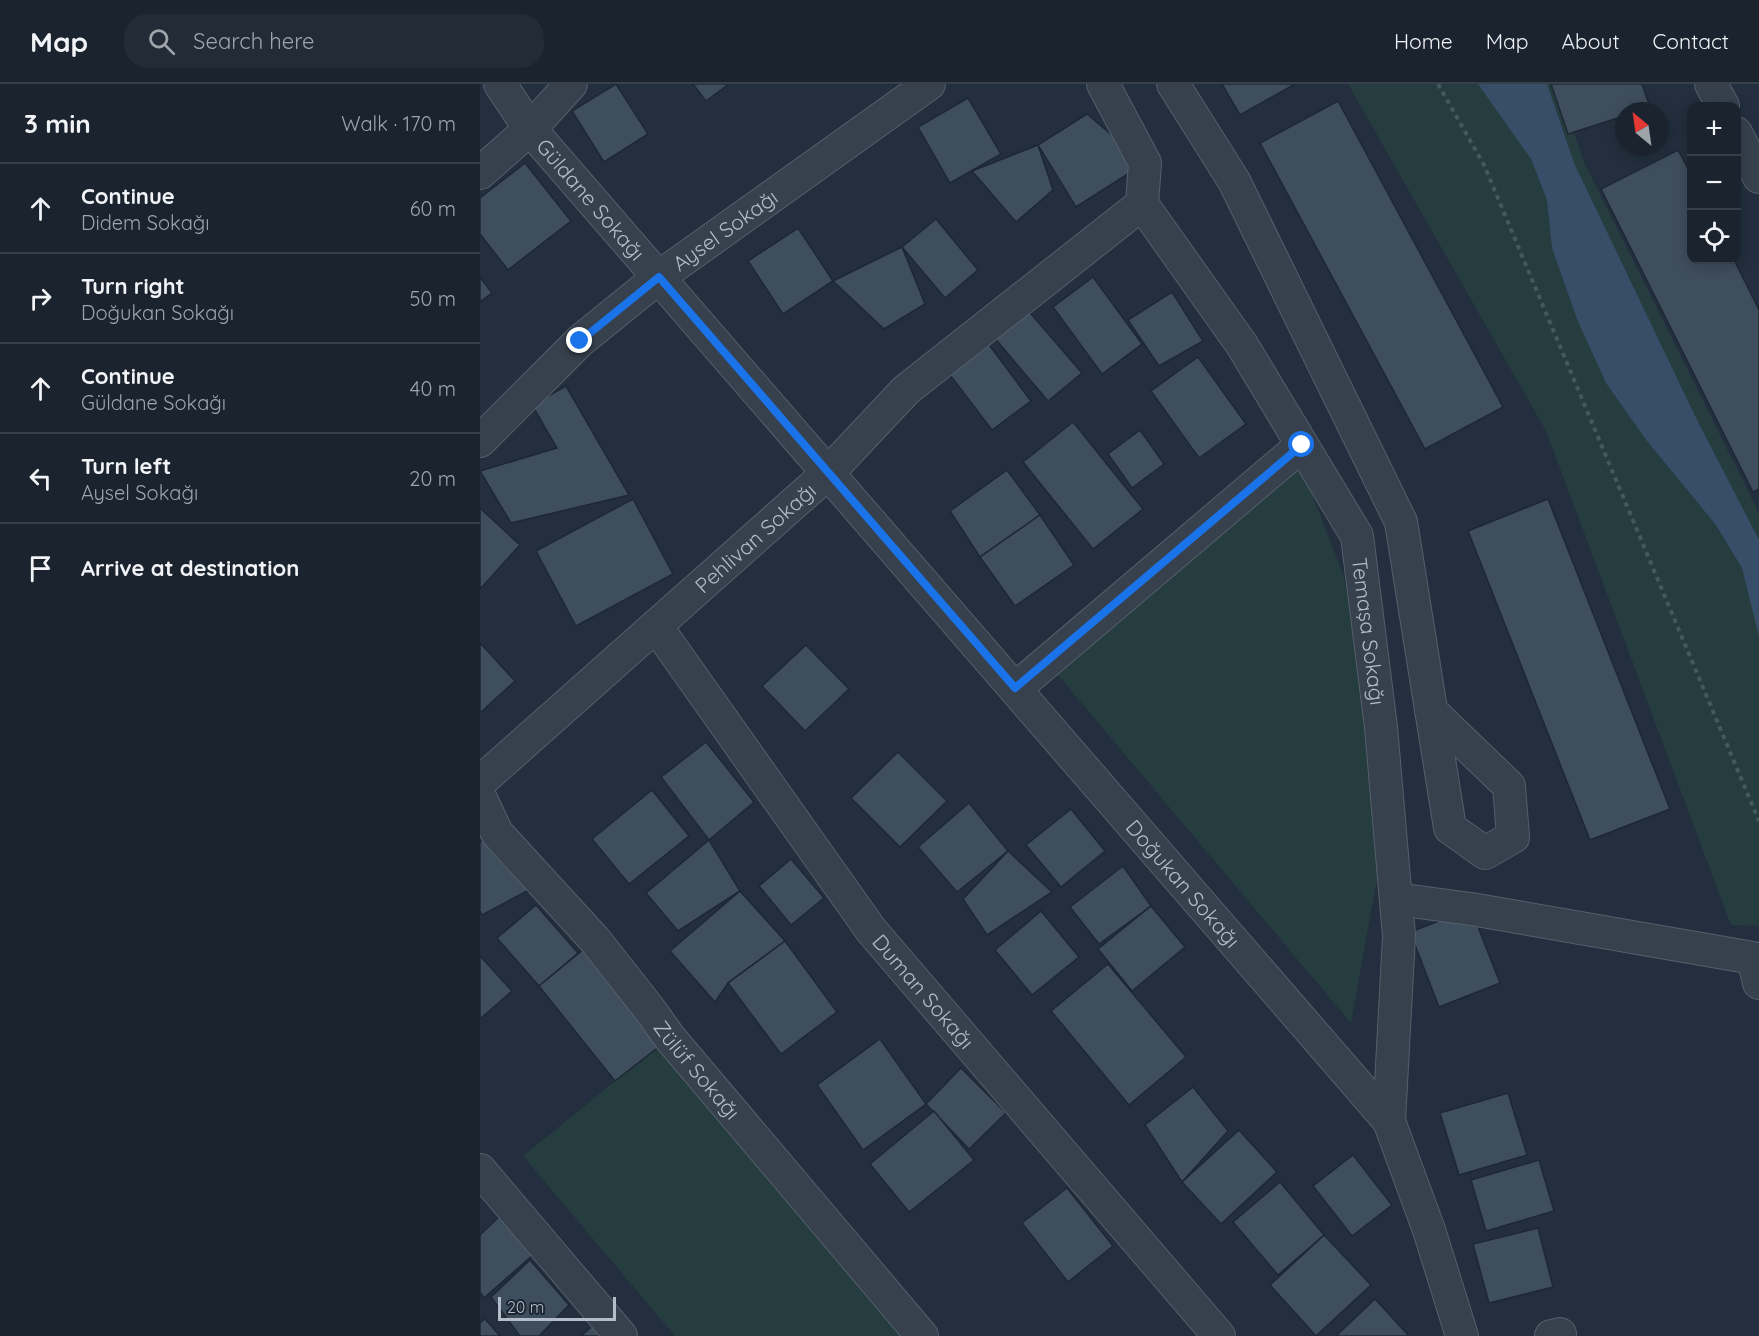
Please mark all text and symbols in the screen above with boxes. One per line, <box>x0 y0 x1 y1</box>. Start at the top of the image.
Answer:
search box <box>124 14 544 68</box>
text: Map <box>30 24 88 59</box>
icon: search <box>145 25 178 58</box>
text: Search here <box>193 27 315 55</box>
text: Home <box>1394 28 1453 54</box>
text: Map <box>1486 28 1529 54</box>
text: About <box>1562 28 1620 54</box>
text: Contact <box>1653 28 1729 54</box>
north arrow <box>1615 102 1669 156</box>
map controls <box>1687 102 1741 264</box>
button: + <box>1687 102 1741 156</box>
text: 3 min <box>24 107 91 140</box>
text: Walk · 170 m <box>341 111 456 136</box>
street label: Güldane Sokağı <box>531 133 651 265</box>
button: − <box>1687 156 1741 210</box>
text: Continue <box>81 182 175 210</box>
street label: Aysel Sokağı <box>667 184 782 276</box>
icon: ahead <box>24 192 57 225</box>
text: 60 m <box>410 196 456 221</box>
text: Didem Sokağı <box>81 210 210 235</box>
button: locate <box>1687 210 1741 264</box>
text: Turn right <box>81 272 185 300</box>
icon: right <box>24 282 57 315</box>
text: 50 m <box>410 286 456 311</box>
text: Doğukan Sokağı <box>81 300 234 325</box>
route end <box>566 327 592 353</box>
text: Continue <box>81 362 175 390</box>
icon: ahead <box>24 372 57 405</box>
text: 40 m <box>410 376 456 401</box>
text: Güldane Sokağı <box>81 390 226 415</box>
route start <box>1288 431 1314 457</box>
text: Turn left <box>81 452 171 480</box>
icon: left <box>24 462 57 495</box>
text: 20 m <box>409 466 456 491</box>
street label: Pehlivan Sokağı <box>689 477 821 598</box>
text: Aysel Sokağı <box>81 480 198 505</box>
icon: arrive <box>24 552 57 585</box>
text: Arrive at destination <box>81 554 299 582</box>
street label: Temaşa Sokağı <box>1347 556 1391 707</box>
street label: Doğukan Sokağı <box>1121 814 1246 953</box>
street label: Duman Sokağı <box>867 929 980 1054</box>
street label: Zülüf Sokağı <box>648 1015 746 1125</box>
scale bar <box>498 1294 616 1322</box>
text: 20 m <box>507 1297 544 1317</box>

